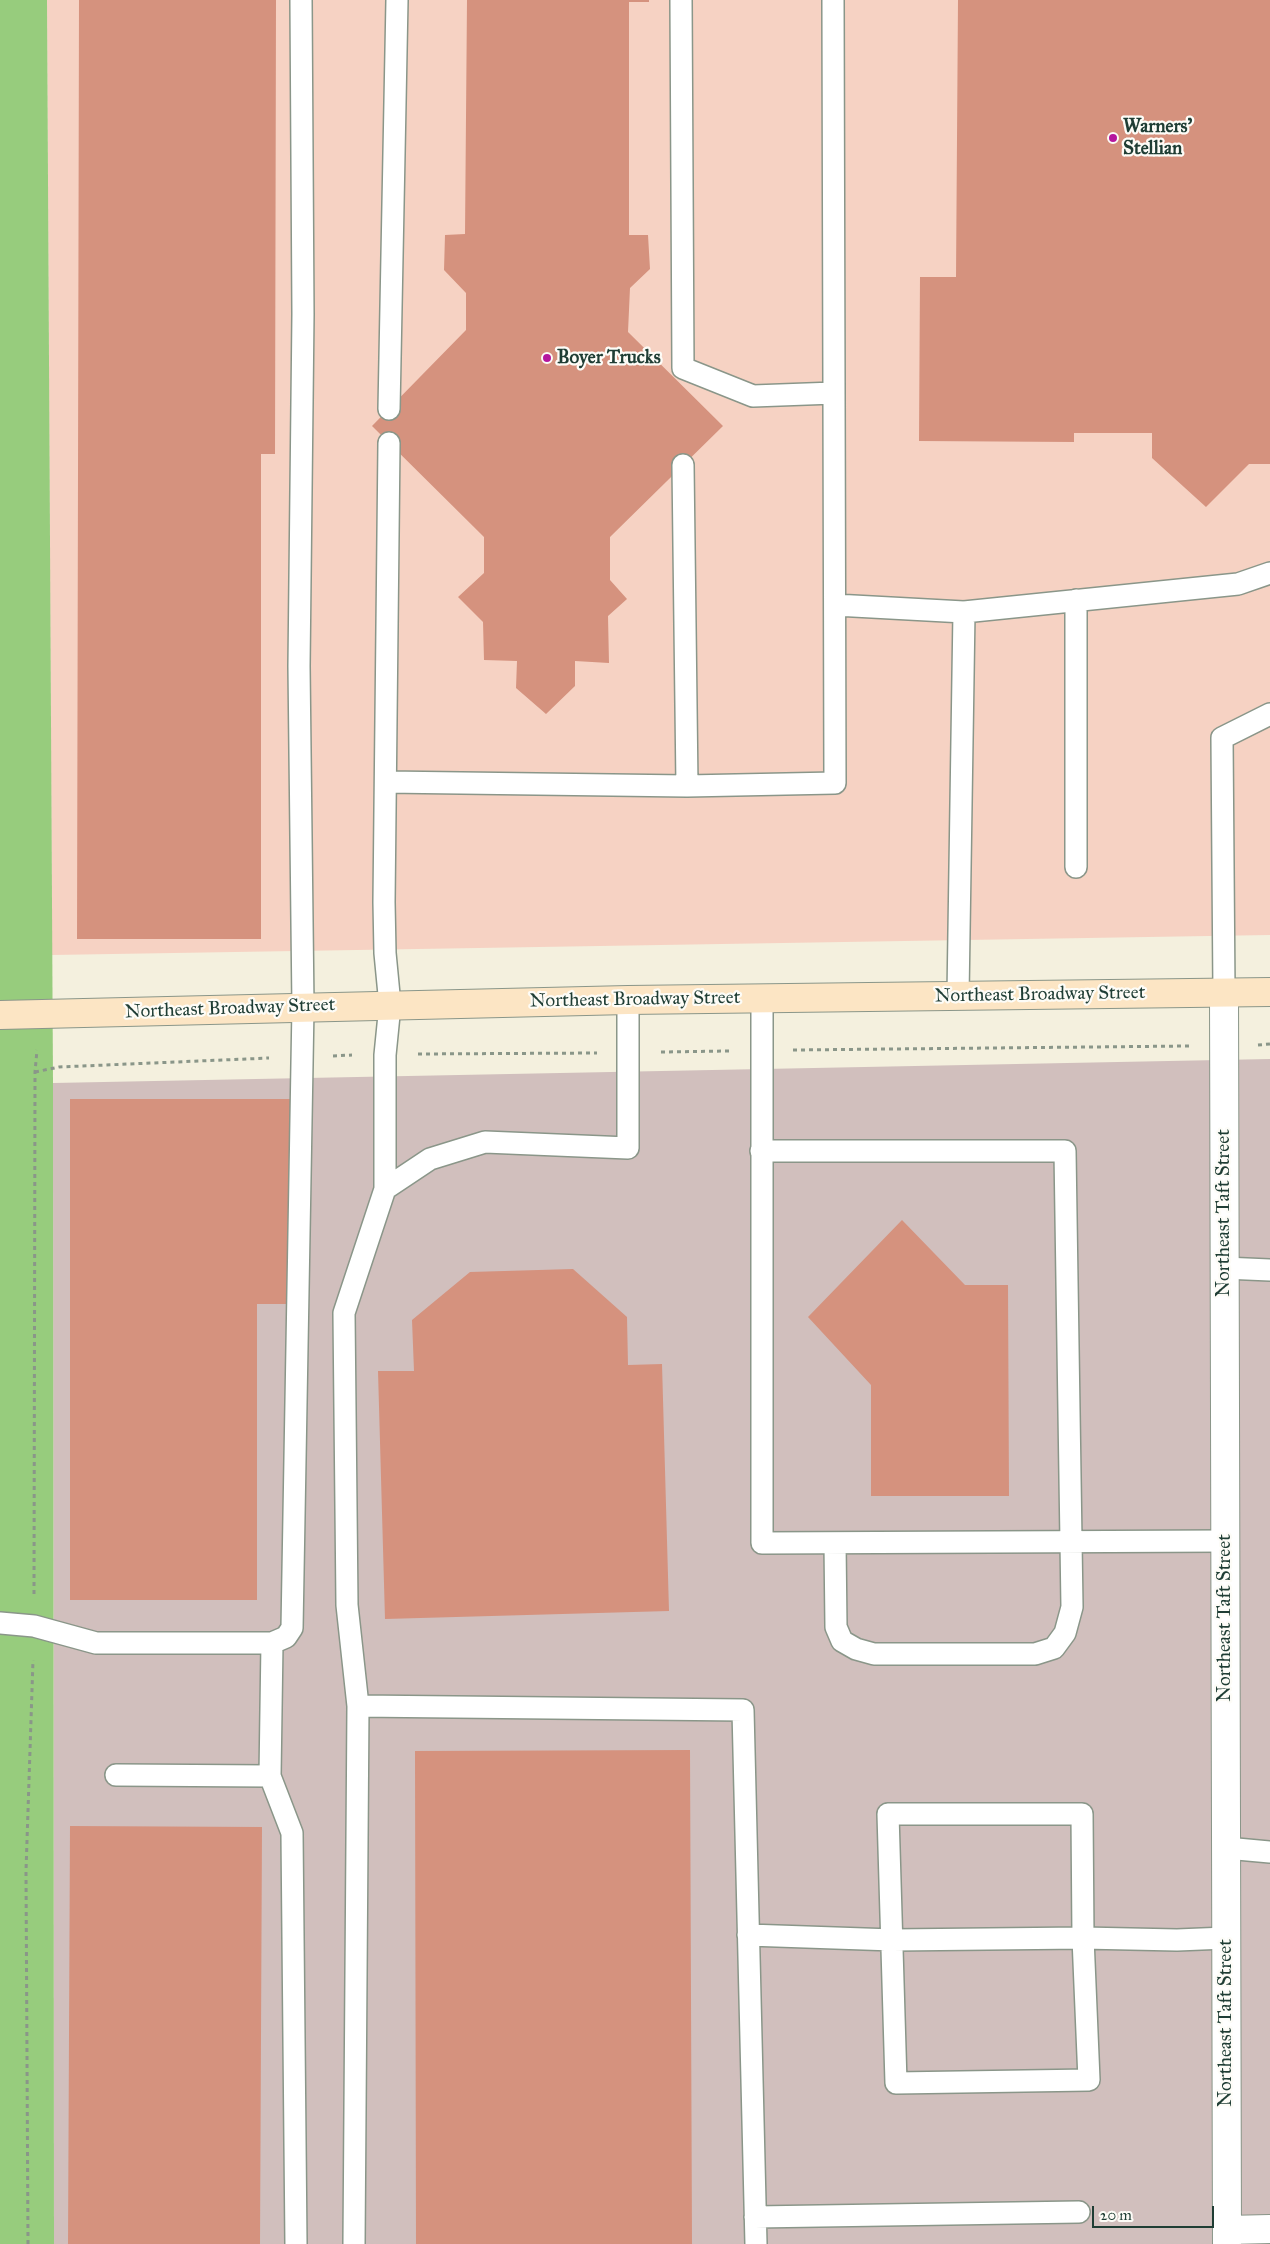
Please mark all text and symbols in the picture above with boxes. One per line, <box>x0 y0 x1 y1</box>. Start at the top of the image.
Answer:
place label: Warners' Stellian <box>1123 116 1192 160</box>
marker: Warners' Stellian <box>1107 132 1119 144</box>
place label: Boyer Trucks <box>557 347 661 369</box>
marker: Boyer Trucks <box>541 352 553 364</box>
street label: Northeast Broadway Street <box>935 982 1145 1008</box>
street label: Northeast Broadway Street <box>530 987 740 1013</box>
street label: Northeast Broadway Street <box>124 994 336 1024</box>
street label: Northeast Taft Street <box>1213 1129 1235 1297</box>
street label: Northeast Taft Street <box>1214 1534 1236 1702</box>
street label: Northeast Taft Street <box>1215 1939 1237 2107</box>
scale bar <box>1095 2196 1218 2228</box>
text: 20 m <box>1100 2206 1132 2224</box>

